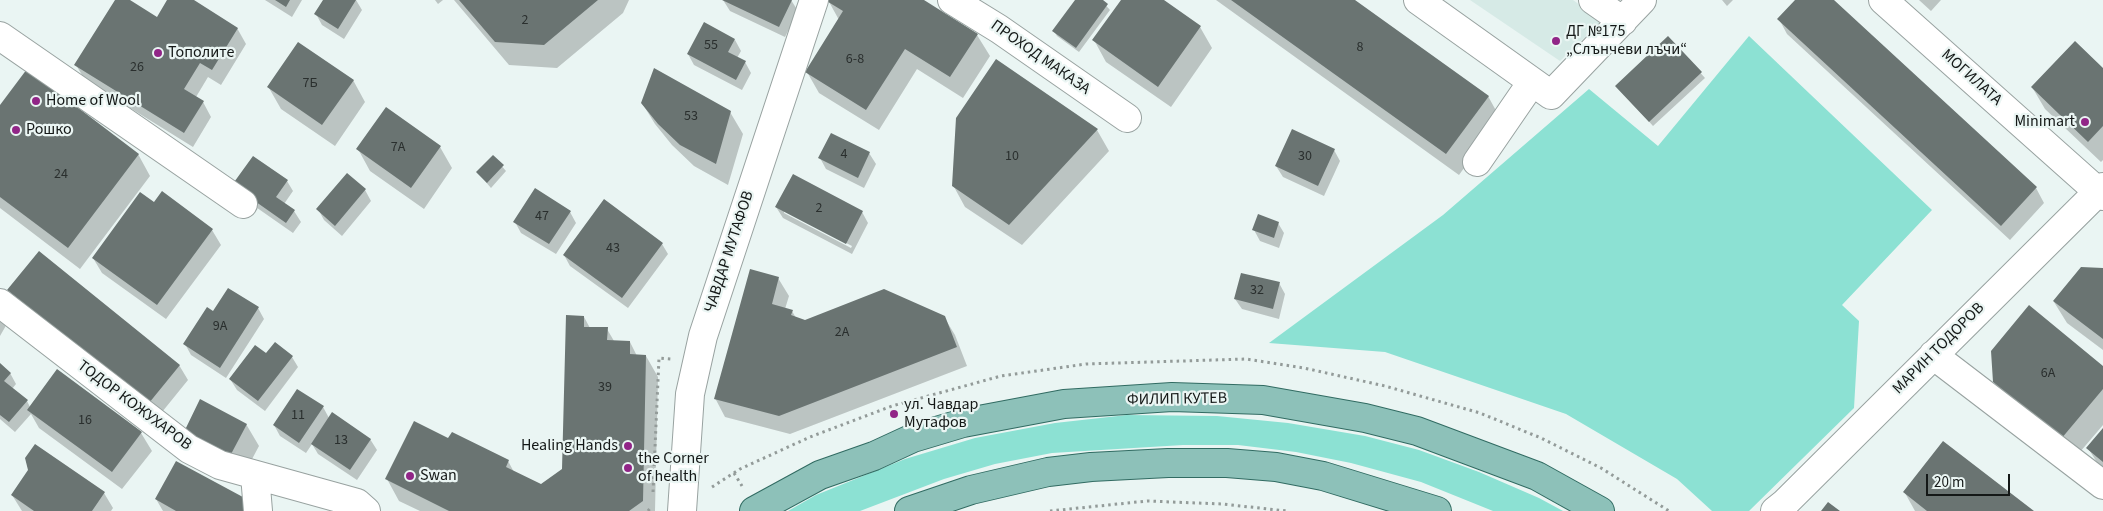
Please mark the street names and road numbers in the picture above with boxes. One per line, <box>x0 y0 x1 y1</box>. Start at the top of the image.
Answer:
street label: ПРОХОД МАКАЗА <box>987 17 1093 99</box>
street label: МОГИЛАТА <box>1937 46 2005 110</box>
street label: ЧАВДАР МУТАФОВ <box>701 189 759 315</box>
street label: МАРИН ТОДОРОВ <box>1889 299 1989 399</box>
street label: ТОДОР КОЖУХАРОВ <box>73 357 195 455</box>
street label: ФИЛИП КУТЕВ <box>1127 390 1227 410</box>

